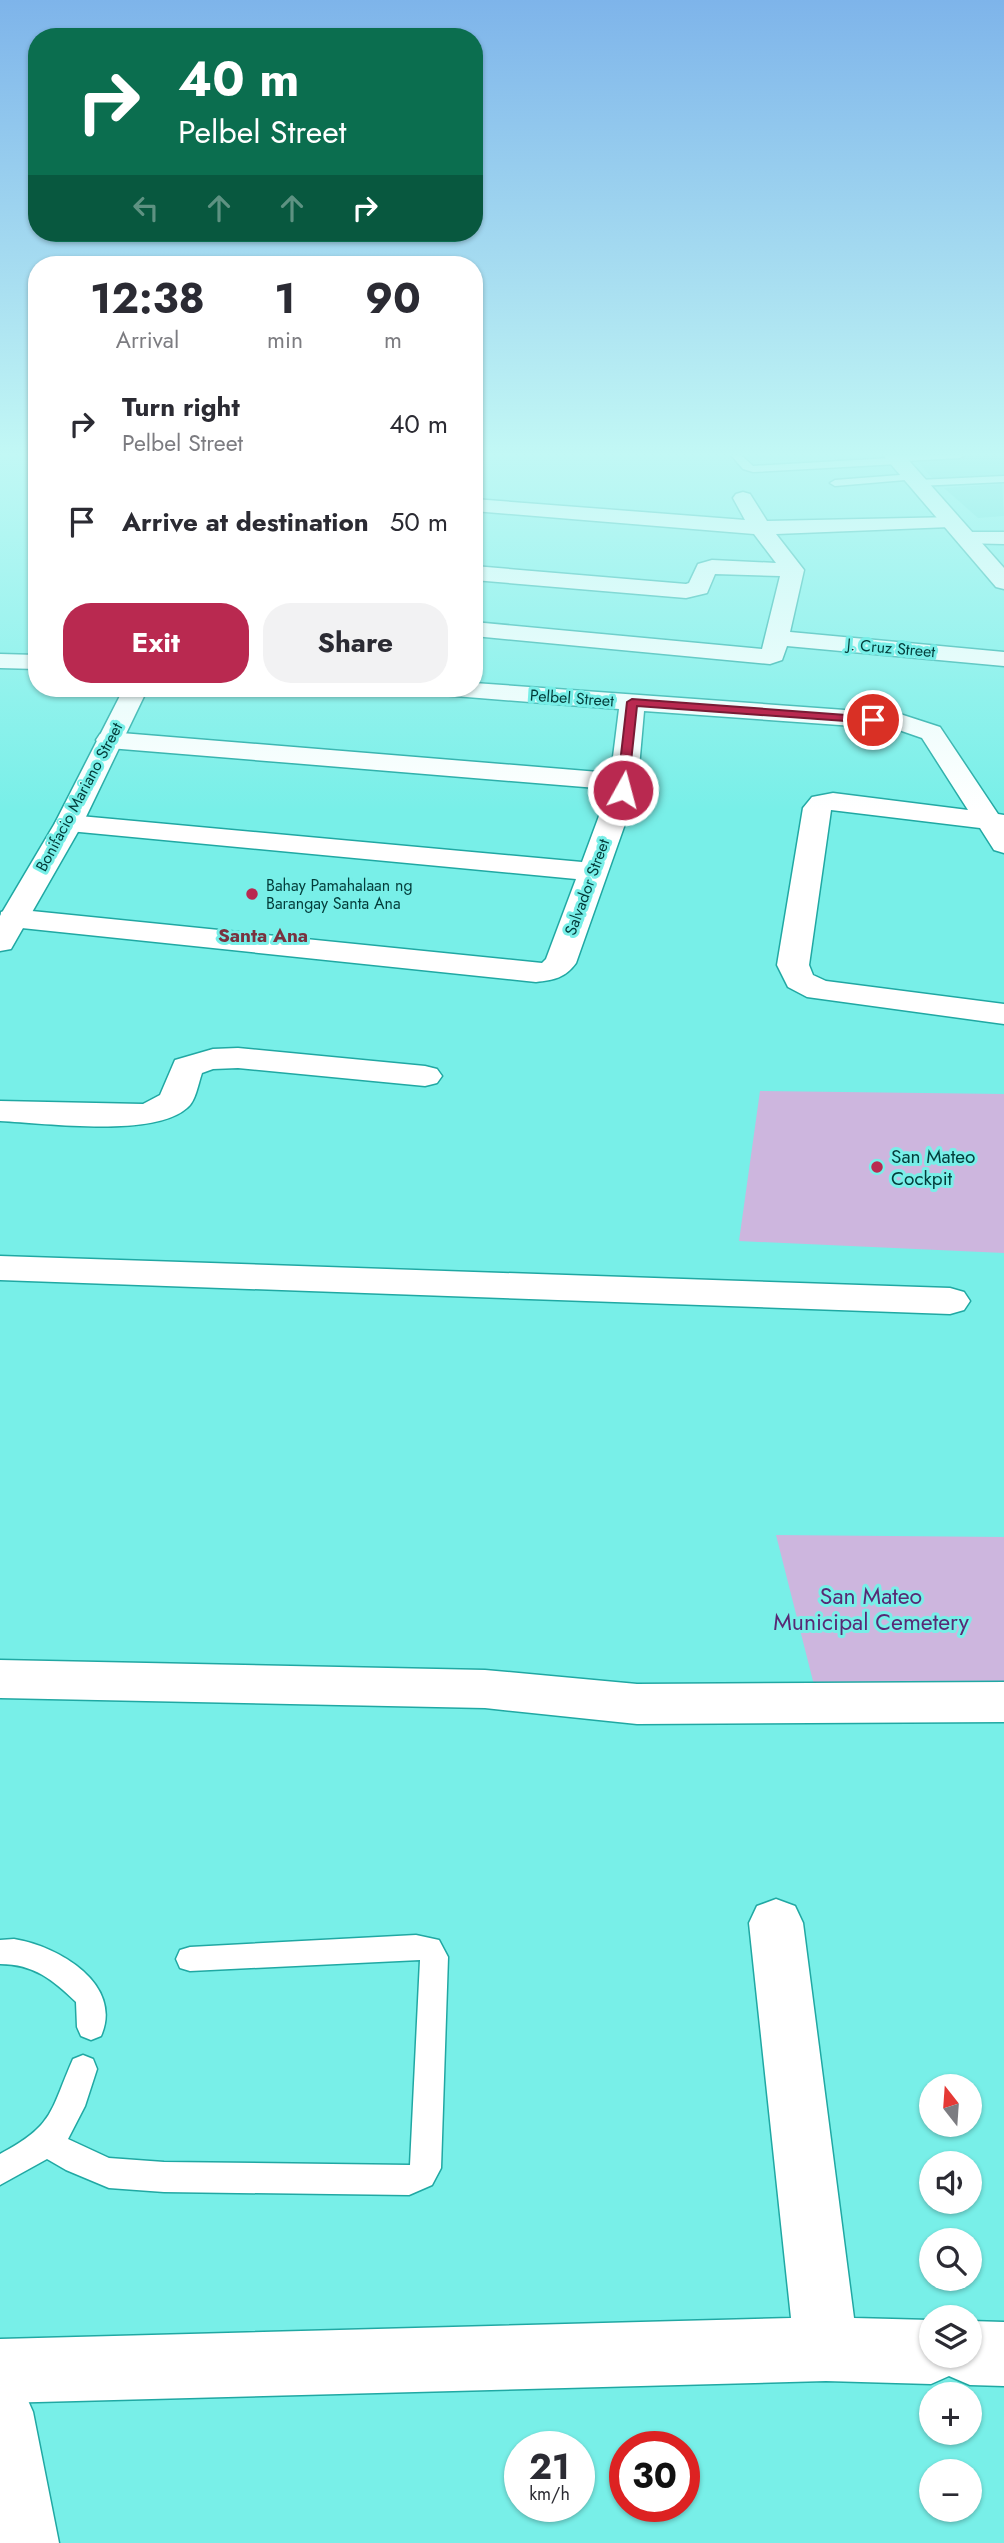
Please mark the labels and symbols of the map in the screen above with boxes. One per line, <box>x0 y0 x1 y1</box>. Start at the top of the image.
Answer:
street label: J. Cruz Street <box>844 633 936 663</box>
street label: Pelbel Street <box>529 684 615 712</box>
pin <box>843 690 903 750</box>
street label: Bonifacio Mariano Street <box>30 718 128 876</box>
position arrow <box>586 753 660 827</box>
street label: Salvador Street <box>559 835 615 938</box>
place label: Bahay Pamahalaan ng Barangay Santa Ana <box>266 874 413 915</box>
marker: Bahay Pamahalaan ng Barangay Santa Ana <box>244 886 260 902</box>
district label: Santa Ana <box>218 922 308 949</box>
place label: San Mateo Cockpit <box>891 1143 975 1192</box>
marker: San Mateo Cockpit <box>869 1159 885 1175</box>
park label: San Mateo Municipal Cemetery <box>773 1579 970 1639</box>
north arrow <box>919 2074 982 2137</box>
speed limit sign: 30 <box>609 2431 700 2522</box>

